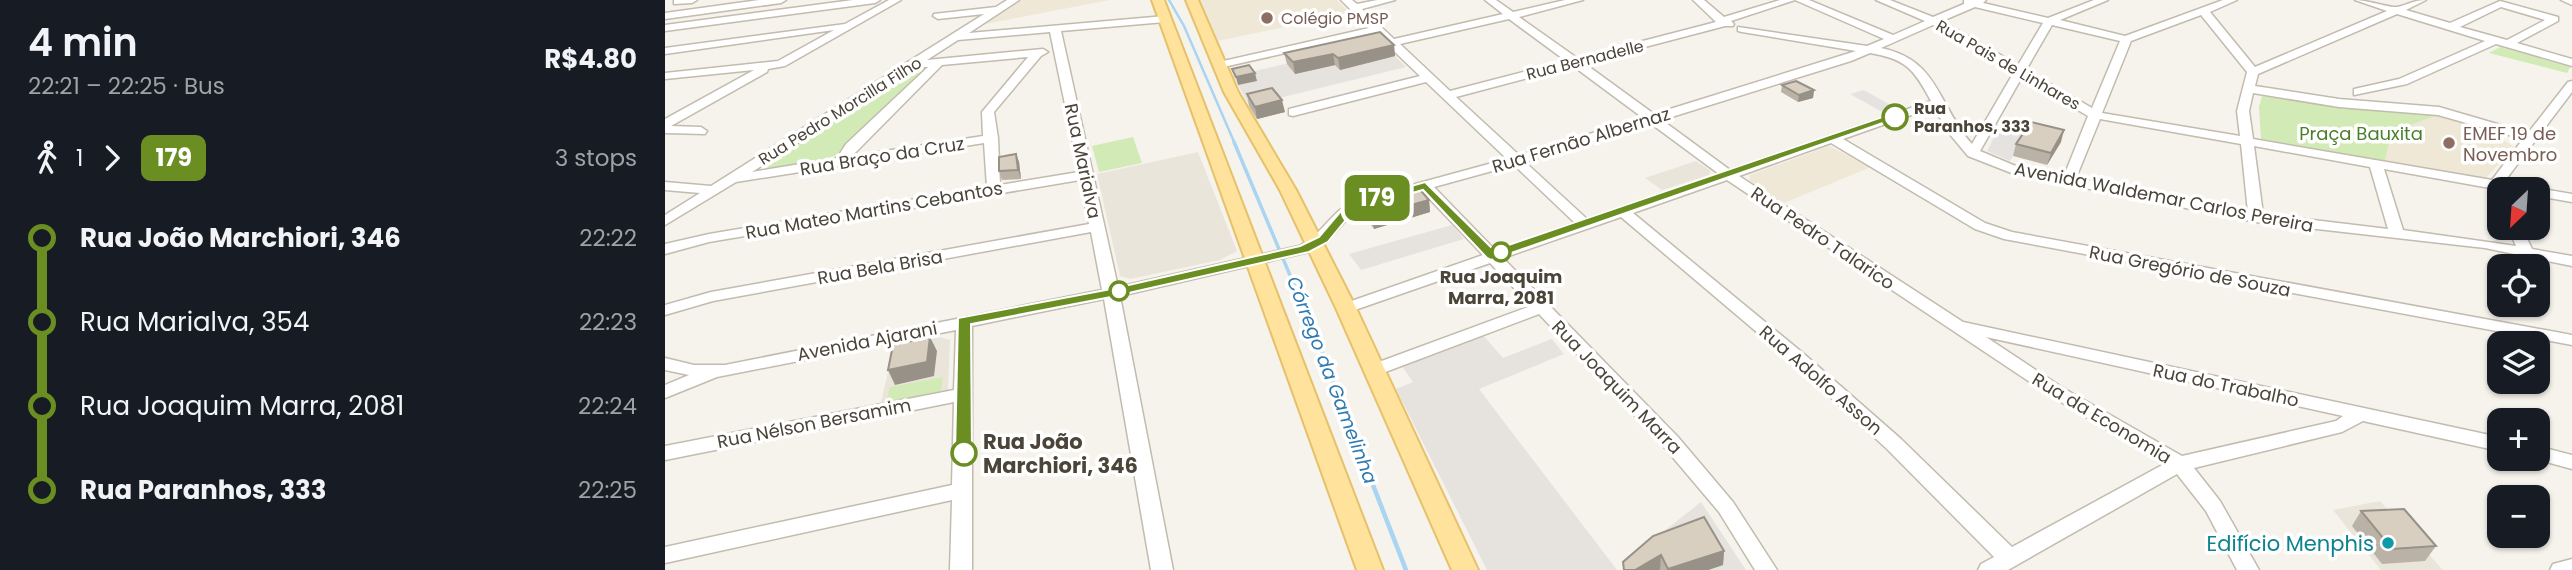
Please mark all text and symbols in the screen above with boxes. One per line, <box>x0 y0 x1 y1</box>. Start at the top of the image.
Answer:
place label: Colégio PMSP <box>1281 7 1388 30</box>
marker: Colégio PMSP <box>1259 10 1275 26</box>
street label: Rua Pais de Linhares <box>1932 14 2084 116</box>
text: 4 min <box>28 16 138 69</box>
street label: Rua Bernadelle <box>1524 34 1646 86</box>
text: R$4.80 <box>544 41 637 77</box>
street label: Rua Pedro Morcilla Filho <box>754 51 926 171</box>
text: 22:21 – 22:25 · Bus <box>28 70 225 102</box>
place label: Rua Paranhos, 333 <box>1914 97 2030 138</box>
street label: Rua Marialva <box>1059 101 1107 221</box>
street label: Rua Fernão Albernaz <box>1489 101 1673 179</box>
marker: Rua Paranhos, 333 <box>1882 104 1908 130</box>
park label: Praça Bauxita <box>2299 121 2423 146</box>
place label: EMEF 19 de Novembro <box>2463 121 2557 167</box>
street label: Rua Braço da Cruz <box>798 131 966 181</box>
marker: EMEF 19 de Novembro <box>2441 135 2457 151</box>
icon: walk <box>28 139 66 177</box>
icon: forward <box>93 139 131 177</box>
text: 179 <box>155 141 192 174</box>
text: 1 <box>76 142 83 174</box>
text: 3 stops <box>555 142 637 174</box>
street label: Avenida Waldemar Carlos Pereira <box>2012 156 2316 238</box>
street label: Rua Mateo Martins Cebantos <box>744 175 1004 245</box>
line badge: 179 <box>1337 175 1417 221</box>
north arrow <box>2487 177 2550 240</box>
map controls <box>2487 177 2550 548</box>
text: 179 <box>1359 181 1395 214</box>
street label: Rua Pedro Talarico <box>1746 181 1900 295</box>
text: Rua João Marchiori, 346 <box>80 220 401 256</box>
text: 22:22 <box>579 222 637 254</box>
street label: Rua Gregório de Souza <box>2087 239 2293 303</box>
marker: Rua Joaquim Marra, 2081 <box>1491 242 1511 262</box>
street label: Rua Bela Brisa <box>815 244 945 290</box>
button: locate <box>2487 254 2550 317</box>
place label: Rua Joaquim Marra, 2081 <box>1440 264 1562 310</box>
water label: Córrego da Gamelinha <box>1280 272 1384 488</box>
unlabelled marker <box>1109 281 1129 301</box>
text: Rua Marialva, 354 <box>80 304 309 340</box>
text: 22:23 <box>579 306 637 338</box>
street label: Avenida Ajarani <box>795 315 939 367</box>
street label: Rua Joaquim Marra <box>1546 315 1688 459</box>
street label: Rua Adolfo Asson <box>1754 319 1888 441</box>
button: layers <box>2487 331 2550 394</box>
street label: Rua do Trabalho <box>2151 357 2301 413</box>
street label: Rua da Economia <box>2028 366 2176 470</box>
text: Rua Joaquim Marra, 2081 <box>80 388 404 424</box>
text: 22:24 <box>578 390 637 422</box>
street label: Rua Nélson Bersamim <box>715 392 913 454</box>
button: + <box>2487 408 2550 471</box>
place label: Rua João Marchiori, 346 <box>983 427 1138 480</box>
marker: Rua João Marchiori, 346 <box>951 440 977 466</box>
text: Rua Paranhos, 333 <box>80 472 327 508</box>
text: 22:25 <box>578 474 637 506</box>
button: − <box>2487 485 2550 548</box>
place label: Edifício Menphis <box>2207 529 2374 558</box>
marker: Edifício Menphis <box>2380 535 2396 551</box>

